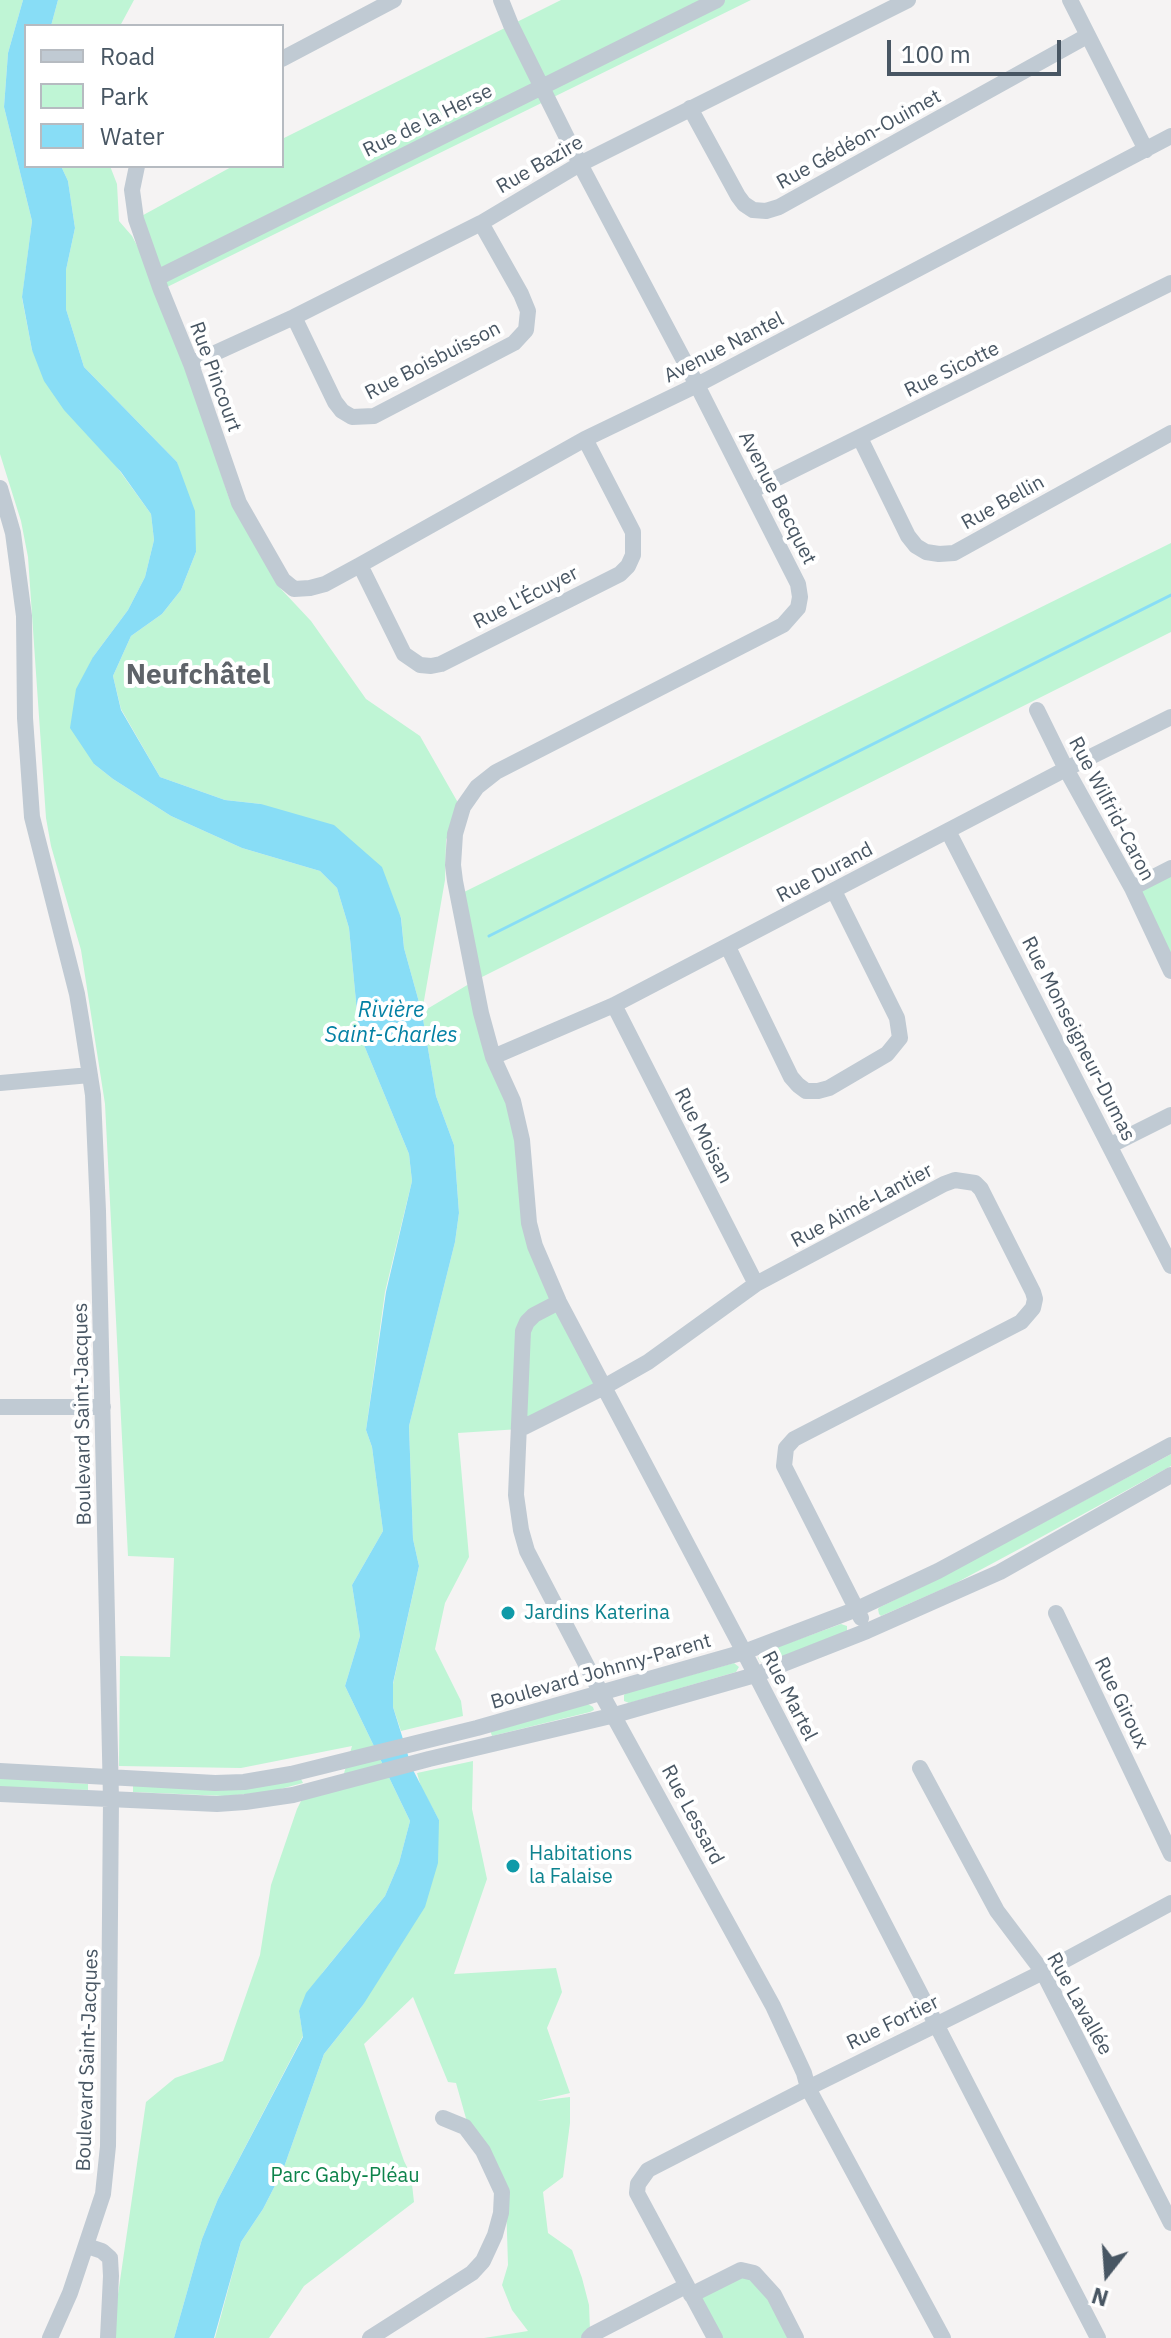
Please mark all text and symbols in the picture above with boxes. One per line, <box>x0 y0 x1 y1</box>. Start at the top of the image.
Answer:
legend <box>24 24 284 168</box>
scale bar <box>891 24 1065 74</box>
text: 100 m <box>901 38 971 70</box>
text: Road <box>100 40 155 72</box>
street label: Rue de la Herse <box>359 79 497 163</box>
text: Park <box>100 80 149 112</box>
street label: Rue Gédéon-Ouimet <box>773 85 945 195</box>
text: Water <box>100 120 164 152</box>
street label: Rue Bazire <box>492 131 588 199</box>
street label: Avenue Nantel <box>660 308 788 388</box>
street label: Rue Boisbuisson <box>361 317 505 405</box>
street label: Rue Pincourt <box>184 319 246 435</box>
street label: Rue Sicotte <box>901 337 1003 403</box>
street label: Avenue Becquet <box>733 427 821 569</box>
street label: Rue Bellin <box>957 470 1049 536</box>
street label: Rue L'Écuyer <box>470 561 582 635</box>
district label: Neufchâtel <box>126 659 270 693</box>
street label: Rue Wilfrid-Caron <box>1063 733 1159 885</box>
street label: Rue Durand <box>773 838 877 908</box>
street label: Rue Monseigneur-Dumas <box>1016 933 1140 1145</box>
water label: Rivière Saint-Charles <box>324 998 458 1050</box>
street label: Rue Moisan <box>669 1084 737 1188</box>
street label: Rue Aimé-Lantier <box>787 1159 937 1253</box>
street label: Boulevard Saint-Jacques <box>69 1302 97 1526</box>
place label: Jardins Katerina <box>524 1601 670 1625</box>
marker: Jardins Katerina <box>499 1604 517 1622</box>
street label: Boulevard Johnny-Parent <box>488 1629 714 1715</box>
street label: Rue Martel <box>756 1647 822 1745</box>
street label: Rue Giroux <box>1089 1653 1153 1753</box>
street label: Rue Lessard <box>656 1761 728 1869</box>
place label: Habitations la Falaise <box>529 1842 632 1889</box>
marker: Habitations la Falaise <box>504 1857 522 1875</box>
street label: Boulevard Saint-Jacques <box>72 1948 104 2172</box>
street label: Rue Lavallée <box>1041 1949 1117 2059</box>
street label: Rue Fortier <box>843 1990 943 2056</box>
park label: Parc Gaby-Pléau <box>270 2164 420 2188</box>
north arrow <box>1067 2234 1147 2314</box>
text: N <box>1088 2281 1112 2314</box>

